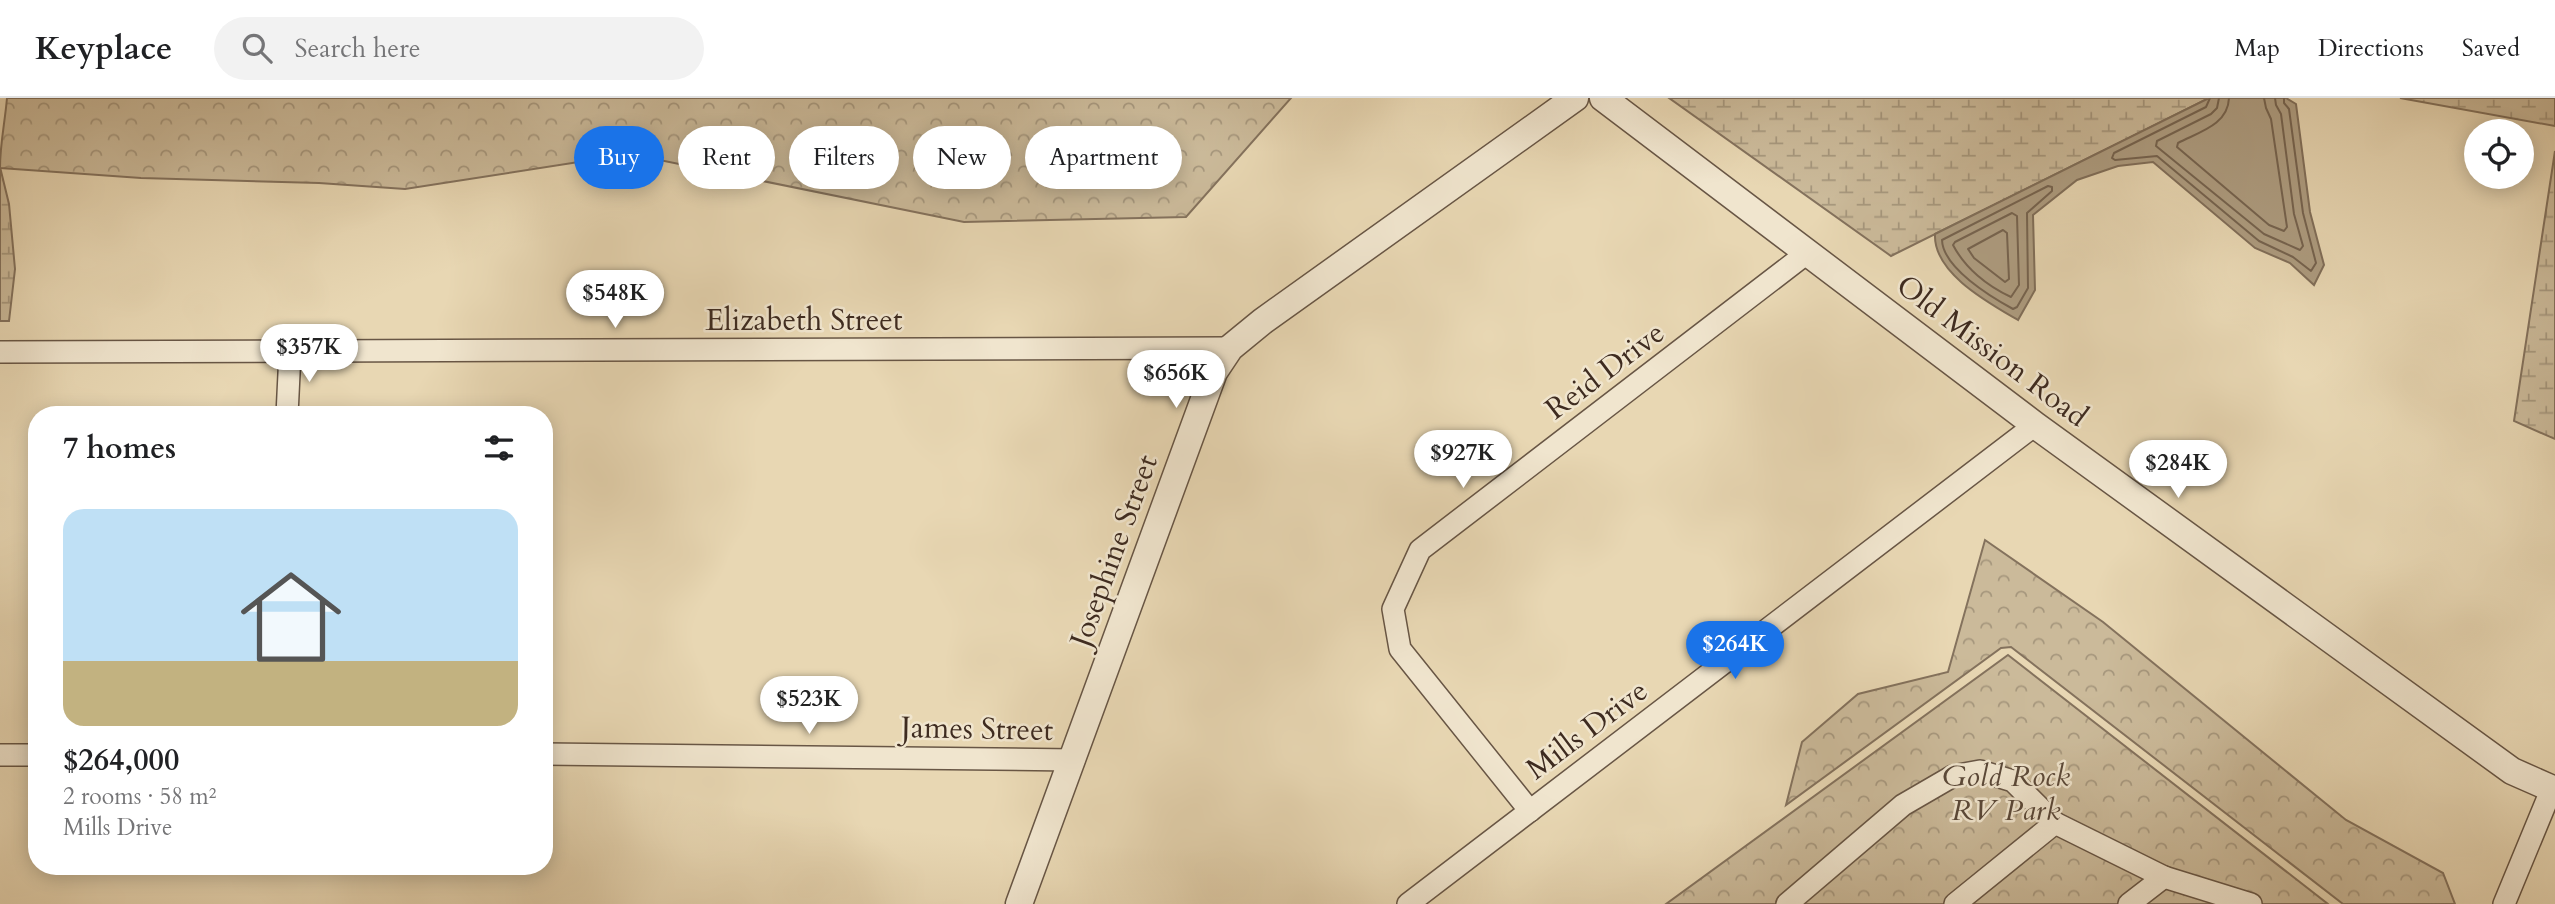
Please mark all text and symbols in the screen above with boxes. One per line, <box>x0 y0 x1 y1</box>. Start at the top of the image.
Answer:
search box <box>214 17 704 80</box>
text: Keyplace <box>35 26 172 71</box>
icon: search <box>238 29 276 67</box>
text: Search here <box>294 31 420 66</box>
text: Map <box>2234 32 2280 65</box>
text: Directions <box>2318 32 2424 65</box>
text: Saved <box>2462 32 2520 65</box>
map controls <box>2464 119 2534 189</box>
button: locate <box>2464 119 2534 189</box>
chip: Buy <box>574 126 664 189</box>
chip: Rent <box>678 126 775 189</box>
chip: Filters <box>789 126 899 189</box>
chip: New <box>913 126 1011 189</box>
chip: Apartment <box>1025 126 1182 189</box>
street label: Old Mission Road <box>1888 265 2096 437</box>
pin: $548K <box>566 271 664 330</box>
text: $548K <box>582 277 648 308</box>
street label: Elizabeth Street <box>706 300 903 341</box>
street label: Reid Drive <box>1537 313 1673 429</box>
pin: $357K <box>260 324 358 384</box>
text: $357K <box>276 331 342 362</box>
pin: $656K <box>1127 350 1225 410</box>
text: $656K <box>1143 357 1209 388</box>
text: 7 homes <box>63 428 176 469</box>
icon: filters <box>480 429 518 467</box>
pin: $927K <box>1414 430 1512 490</box>
text: $927K <box>1430 437 1496 468</box>
pin: $284K <box>2129 440 2227 500</box>
text: $284K <box>2145 447 2211 478</box>
street label: Josephine Street <box>1059 449 1168 657</box>
icon: home <box>228 554 354 680</box>
pin: $264K <box>1686 622 1784 681</box>
text: $264K <box>1702 628 1768 659</box>
street label: Mills Drive <box>1518 671 1656 789</box>
pin: $523K <box>760 676 858 736</box>
text: $523K <box>776 683 842 714</box>
street label: James Street <box>896 707 1054 751</box>
text: $264,000 <box>63 740 179 781</box>
park label: Gold Rock RV Park <box>1942 756 2070 831</box>
text: 2 rooms · 58 m² <box>63 781 216 812</box>
text: Mills Drive <box>63 812 172 843</box>

